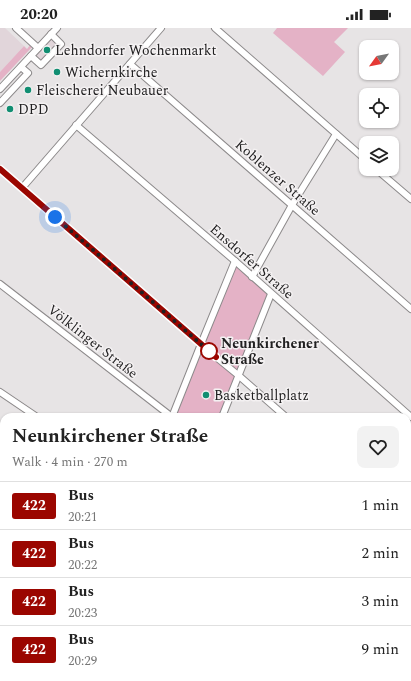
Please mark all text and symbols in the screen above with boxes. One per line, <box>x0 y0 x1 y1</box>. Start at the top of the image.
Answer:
text: 20:20 <box>20 3 58 26</box>
place label: Lehndorfer Wochenmarkt <box>55 40 216 61</box>
north arrow <box>359 40 399 80</box>
map controls <box>359 40 399 176</box>
marker: Lehndorfer Wochenmarkt <box>42 45 52 55</box>
place label: Wichernkirche <box>65 62 158 83</box>
marker: Wichernkirche <box>52 67 62 77</box>
place label: Fleischerei Neubauer <box>36 80 169 101</box>
marker: Fleischerei Neubauer <box>23 85 33 95</box>
button: locate <box>359 88 399 128</box>
place label: DPD <box>18 99 49 120</box>
marker: DPD <box>5 104 15 114</box>
street label: Koblenzer Straße <box>230 134 325 221</box>
button: layers <box>359 136 399 176</box>
your location <box>45 207 65 227</box>
street label: Ensdorfer Straße <box>205 219 299 304</box>
street label: Völklinger Straße <box>43 299 142 383</box>
place label: Neunkirchener Straße <box>221 333 319 370</box>
marker: Neunkirchener Straße <box>200 342 218 360</box>
place label: Basketballplatz <box>214 385 309 406</box>
marker: Basketballplatz <box>201 390 211 400</box>
text: Neunkirchener Straße <box>12 422 208 451</box>
button: heart <box>357 426 399 468</box>
text: Walk · 4 min · 270 m <box>12 452 128 472</box>
text: Bus <box>68 484 94 507</box>
text: 1 min <box>361 494 399 517</box>
text: 422 <box>22 495 46 516</box>
text: 20:21 <box>68 507 97 527</box>
text: Bus <box>68 532 94 555</box>
text: 2 min <box>361 542 399 565</box>
text: 422 <box>22 543 46 564</box>
text: 20:22 <box>68 555 97 575</box>
text: Bus <box>68 580 94 603</box>
text: 3 min <box>361 590 399 613</box>
text: 422 <box>22 591 46 612</box>
text: 20:23 <box>68 603 97 623</box>
text: Bus <box>68 628 94 651</box>
text: 9 min <box>361 638 399 661</box>
text: 422 <box>22 639 46 660</box>
text: 20:29 <box>68 651 97 671</box>

